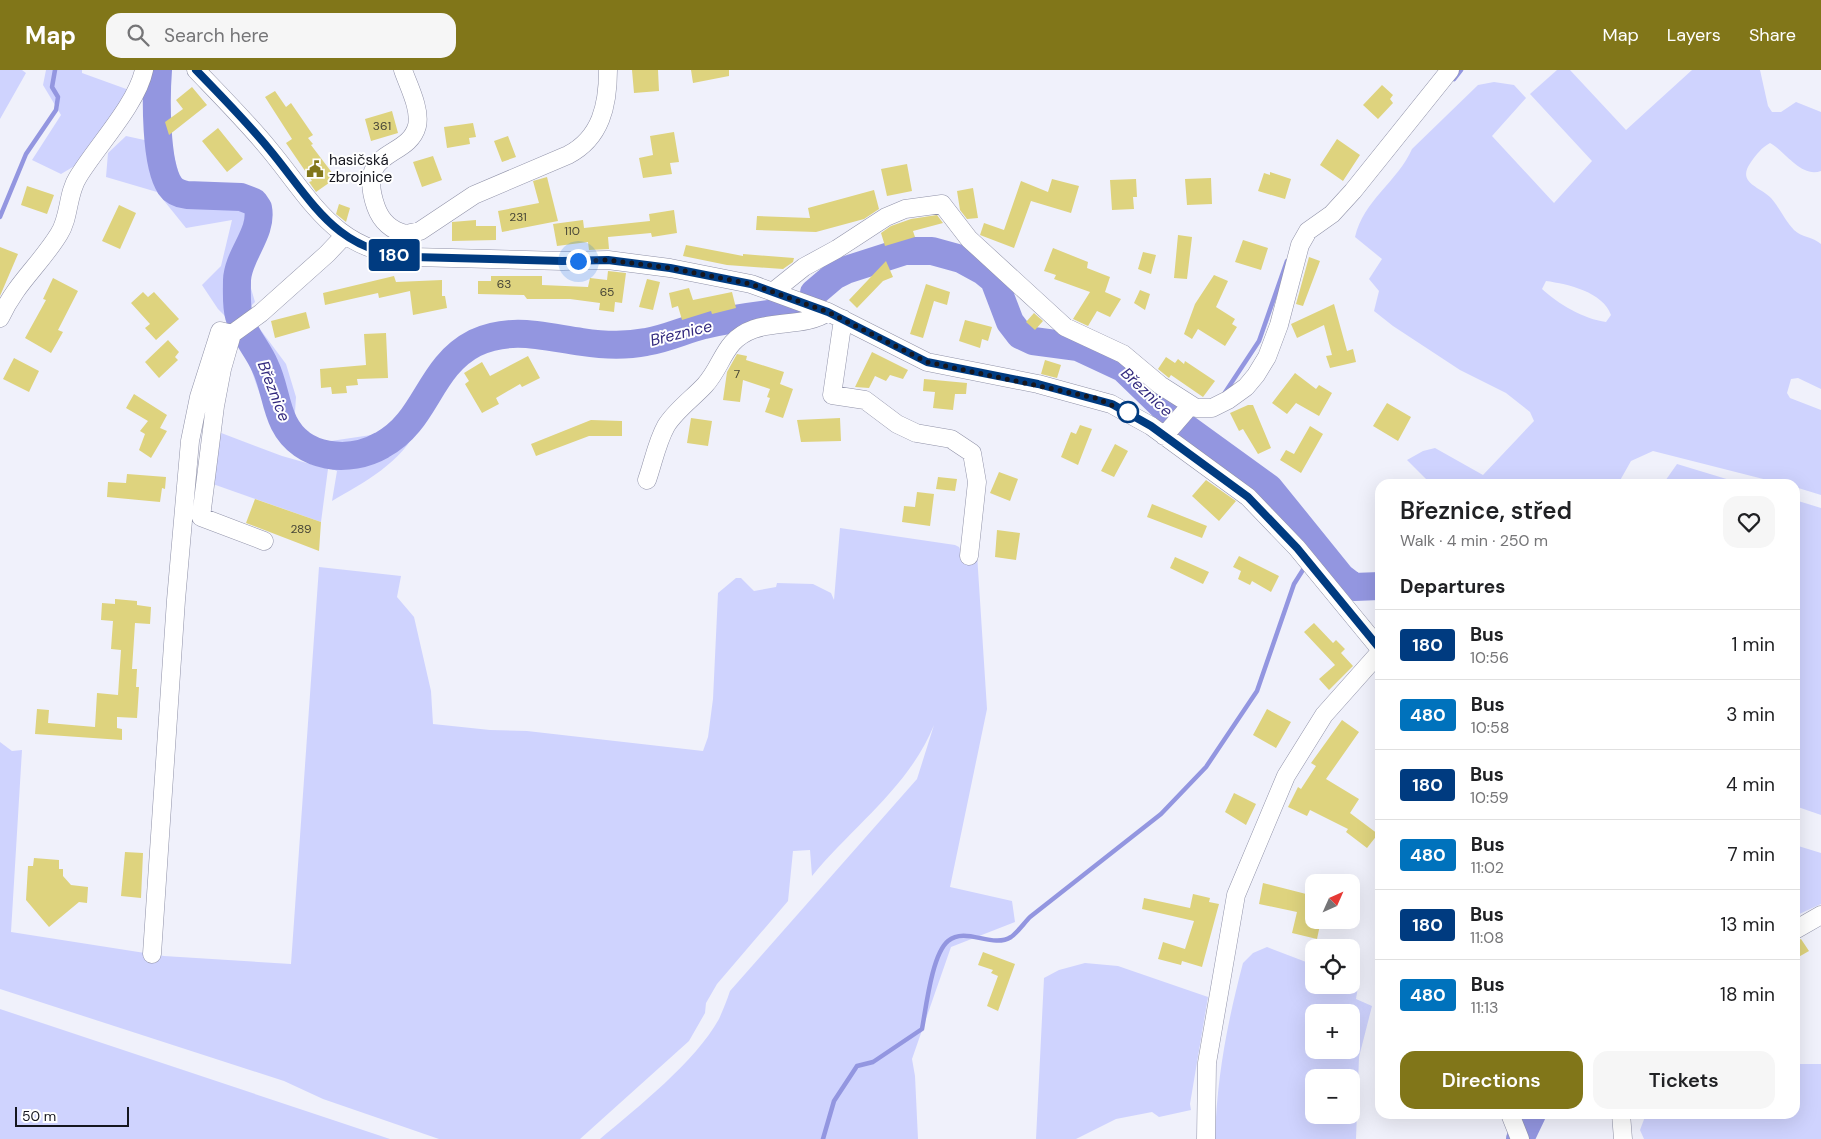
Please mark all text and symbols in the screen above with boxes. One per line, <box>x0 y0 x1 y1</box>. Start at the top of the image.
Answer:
search box <box>106 13 456 58</box>
text: Map <box>25 20 76 51</box>
icon: search <box>124 21 152 49</box>
text: Search here <box>164 23 269 48</box>
text: Map <box>1603 23 1639 47</box>
text: Layers <box>1667 23 1721 47</box>
text: Share <box>1749 23 1796 47</box>
house number: 361 <box>373 118 391 134</box>
place label: hasičská zbrojnice <box>329 150 392 187</box>
public building icon: hasičská zbrojnice <box>305 159 325 179</box>
house number: 231 <box>509 209 527 225</box>
house number: 110 <box>564 223 580 239</box>
line badge: 180 <box>365 239 423 271</box>
text: 180 <box>379 243 409 267</box>
your location <box>566 249 591 274</box>
house number: 63 <box>497 276 511 292</box>
house number: 65 <box>600 284 614 300</box>
water label: Březnice <box>648 315 714 351</box>
water label: Březnice <box>253 358 295 424</box>
water label: Březnice <box>1117 363 1177 421</box>
house number: 7 <box>734 366 740 382</box>
unlabelled marker <box>1117 401 1139 423</box>
text: Březnice, střed <box>1400 495 1572 526</box>
button: heart <box>1723 496 1775 548</box>
house number: 289 <box>290 521 312 537</box>
text: Walk · 4 min · 250 m <box>1400 530 1548 551</box>
text: Departures <box>1400 574 1505 599</box>
text: Bus <box>1470 622 1504 647</box>
text: 1 min <box>1732 632 1775 657</box>
text: 180 <box>1412 633 1443 657</box>
text: 10:56 <box>1470 647 1509 668</box>
text: Bus <box>1471 692 1505 717</box>
text: 3 min <box>1726 702 1775 727</box>
text: 480 <box>1410 703 1446 727</box>
text: 10:58 <box>1471 717 1509 738</box>
text: Bus <box>1470 762 1504 787</box>
text: 4 min <box>1726 772 1775 797</box>
text: 180 <box>1412 773 1443 797</box>
text: 10:59 <box>1470 787 1509 808</box>
text: Bus <box>1471 832 1505 857</box>
text: 7 min <box>1727 842 1775 867</box>
text: 480 <box>1410 843 1446 867</box>
text: 11:02 <box>1471 857 1504 878</box>
north arrow <box>1305 874 1360 929</box>
map controls <box>1305 874 1360 1124</box>
text: Bus <box>1470 902 1504 927</box>
text: 13 min <box>1720 912 1775 937</box>
text: 180 <box>1412 913 1443 937</box>
text: 11:08 <box>1470 927 1504 948</box>
button: locate <box>1305 939 1360 994</box>
text: Bus <box>1471 972 1505 997</box>
text: 18 min <box>1720 982 1775 1007</box>
text: 480 <box>1410 983 1446 1007</box>
text: 11:13 <box>1471 997 1498 1018</box>
button: + <box>1305 1004 1360 1059</box>
button: Directions <box>1400 1051 1583 1109</box>
button: Tickets <box>1593 1051 1775 1109</box>
button: − <box>1305 1069 1360 1124</box>
scale bar <box>15 1104 129 1127</box>
text: 50 m <box>22 1107 56 1125</box>

